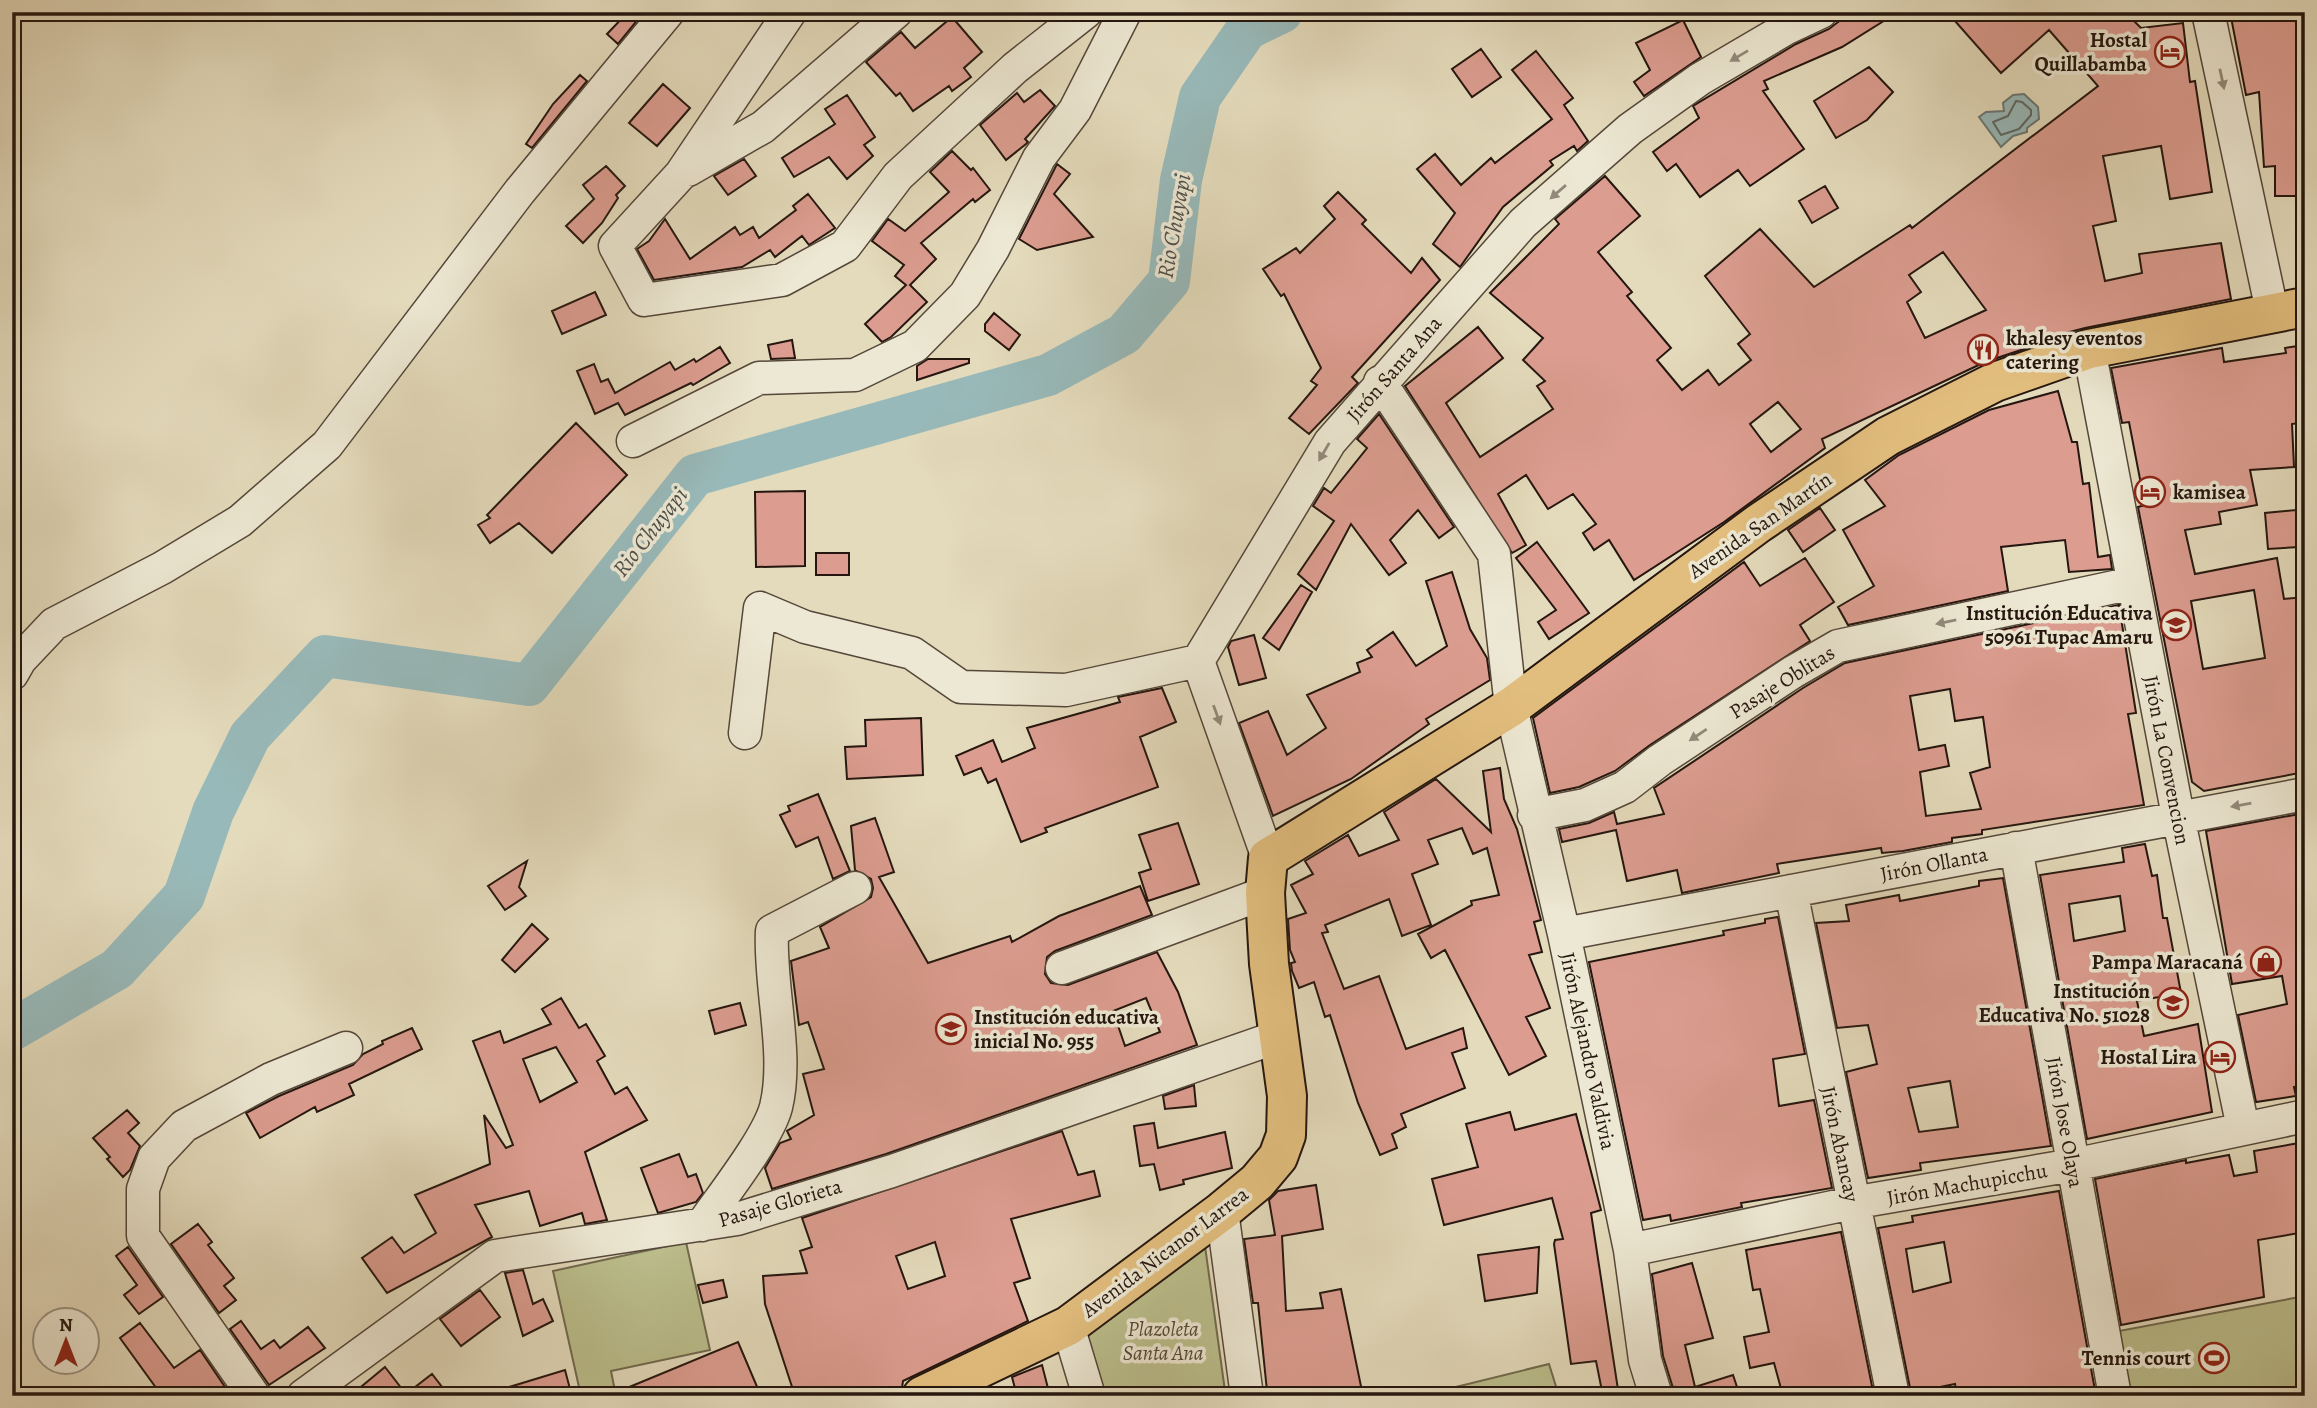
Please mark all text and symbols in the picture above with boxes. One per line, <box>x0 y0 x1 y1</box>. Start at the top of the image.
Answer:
place label: Hostal Quillabamba <box>2035 26 2148 78</box>
hotel icon: Hostal Quillabamba <box>2153 35 2187 69</box>
one-way arrow <box>1730 50 1749 62</box>
one-way arrow <box>2217 68 2228 90</box>
water label: Rio Chuyapi <box>1150 171 1198 281</box>
one-way arrow <box>1549 184 1567 200</box>
street label: Jirón Santa Ana <box>1340 310 1448 428</box>
place label: khalesy eventos catering <box>2006 324 2143 376</box>
restaurant icon: khalesy eventos catering <box>1966 333 2000 367</box>
one-way arrow <box>1318 442 1330 462</box>
street label: Avenida San Martín <box>1682 465 1837 585</box>
hotel icon: kamisea <box>2133 475 2167 509</box>
place label: kamisea <box>2173 478 2247 506</box>
water label: Rio Chuyapi <box>605 481 695 583</box>
place label: Institución Educativa 50961 Tupac Amaru <box>1966 599 2154 651</box>
school or university icon: Institución Educativa 50961 Tupac Amaru <box>2159 608 2193 642</box>
one-way arrow <box>1935 617 1957 628</box>
street label: Pasaje Oblitas <box>1724 638 1840 726</box>
street label: Jirón La Convencion <box>2137 673 2197 847</box>
one-way arrow <box>1212 704 1223 725</box>
one-way arrow <box>1689 728 1708 741</box>
one-way arrow <box>2230 800 2252 811</box>
street label: Jirón Ollanta <box>1878 840 1990 888</box>
shop icon: Pampa Maracaná <box>2249 945 2283 979</box>
place label: Pampa Maracaná <box>2092 948 2244 976</box>
street label: Jirón Alejandro Valdivia <box>1553 950 1623 1153</box>
place label: Institución Educativa No. 51028 <box>1978 977 2150 1029</box>
school or university icon: Institución Educativa No. 51028 <box>2156 986 2190 1020</box>
place label: Institución educativa inicial No. 955 <box>974 1003 1160 1055</box>
school or university icon: Institución educativa inicial No. 955 <box>934 1012 968 1046</box>
hotel icon: Hostal Lira <box>2203 1040 2237 1074</box>
place label: Hostal Lira <box>2100 1043 2198 1071</box>
street label: Jirón Jose Olaya <box>2040 1054 2090 1190</box>
street label: Jirón Abancay <box>1814 1084 1866 1205</box>
street label: Jirón Machupicchu <box>1885 1156 2050 1212</box>
street label: Pasaje Glorieta <box>715 1172 845 1234</box>
street label: Avenida Nicanor Larrea <box>1075 1180 1254 1325</box>
north arrow <box>32 1306 102 1376</box>
text: N <box>59 1312 73 1338</box>
park label: Plazoleta Santa Ana <box>1123 1315 1204 1367</box>
sports icon: Tennis court <box>2197 1341 2231 1375</box>
place label: Tennis court <box>2082 1344 2191 1372</box>

